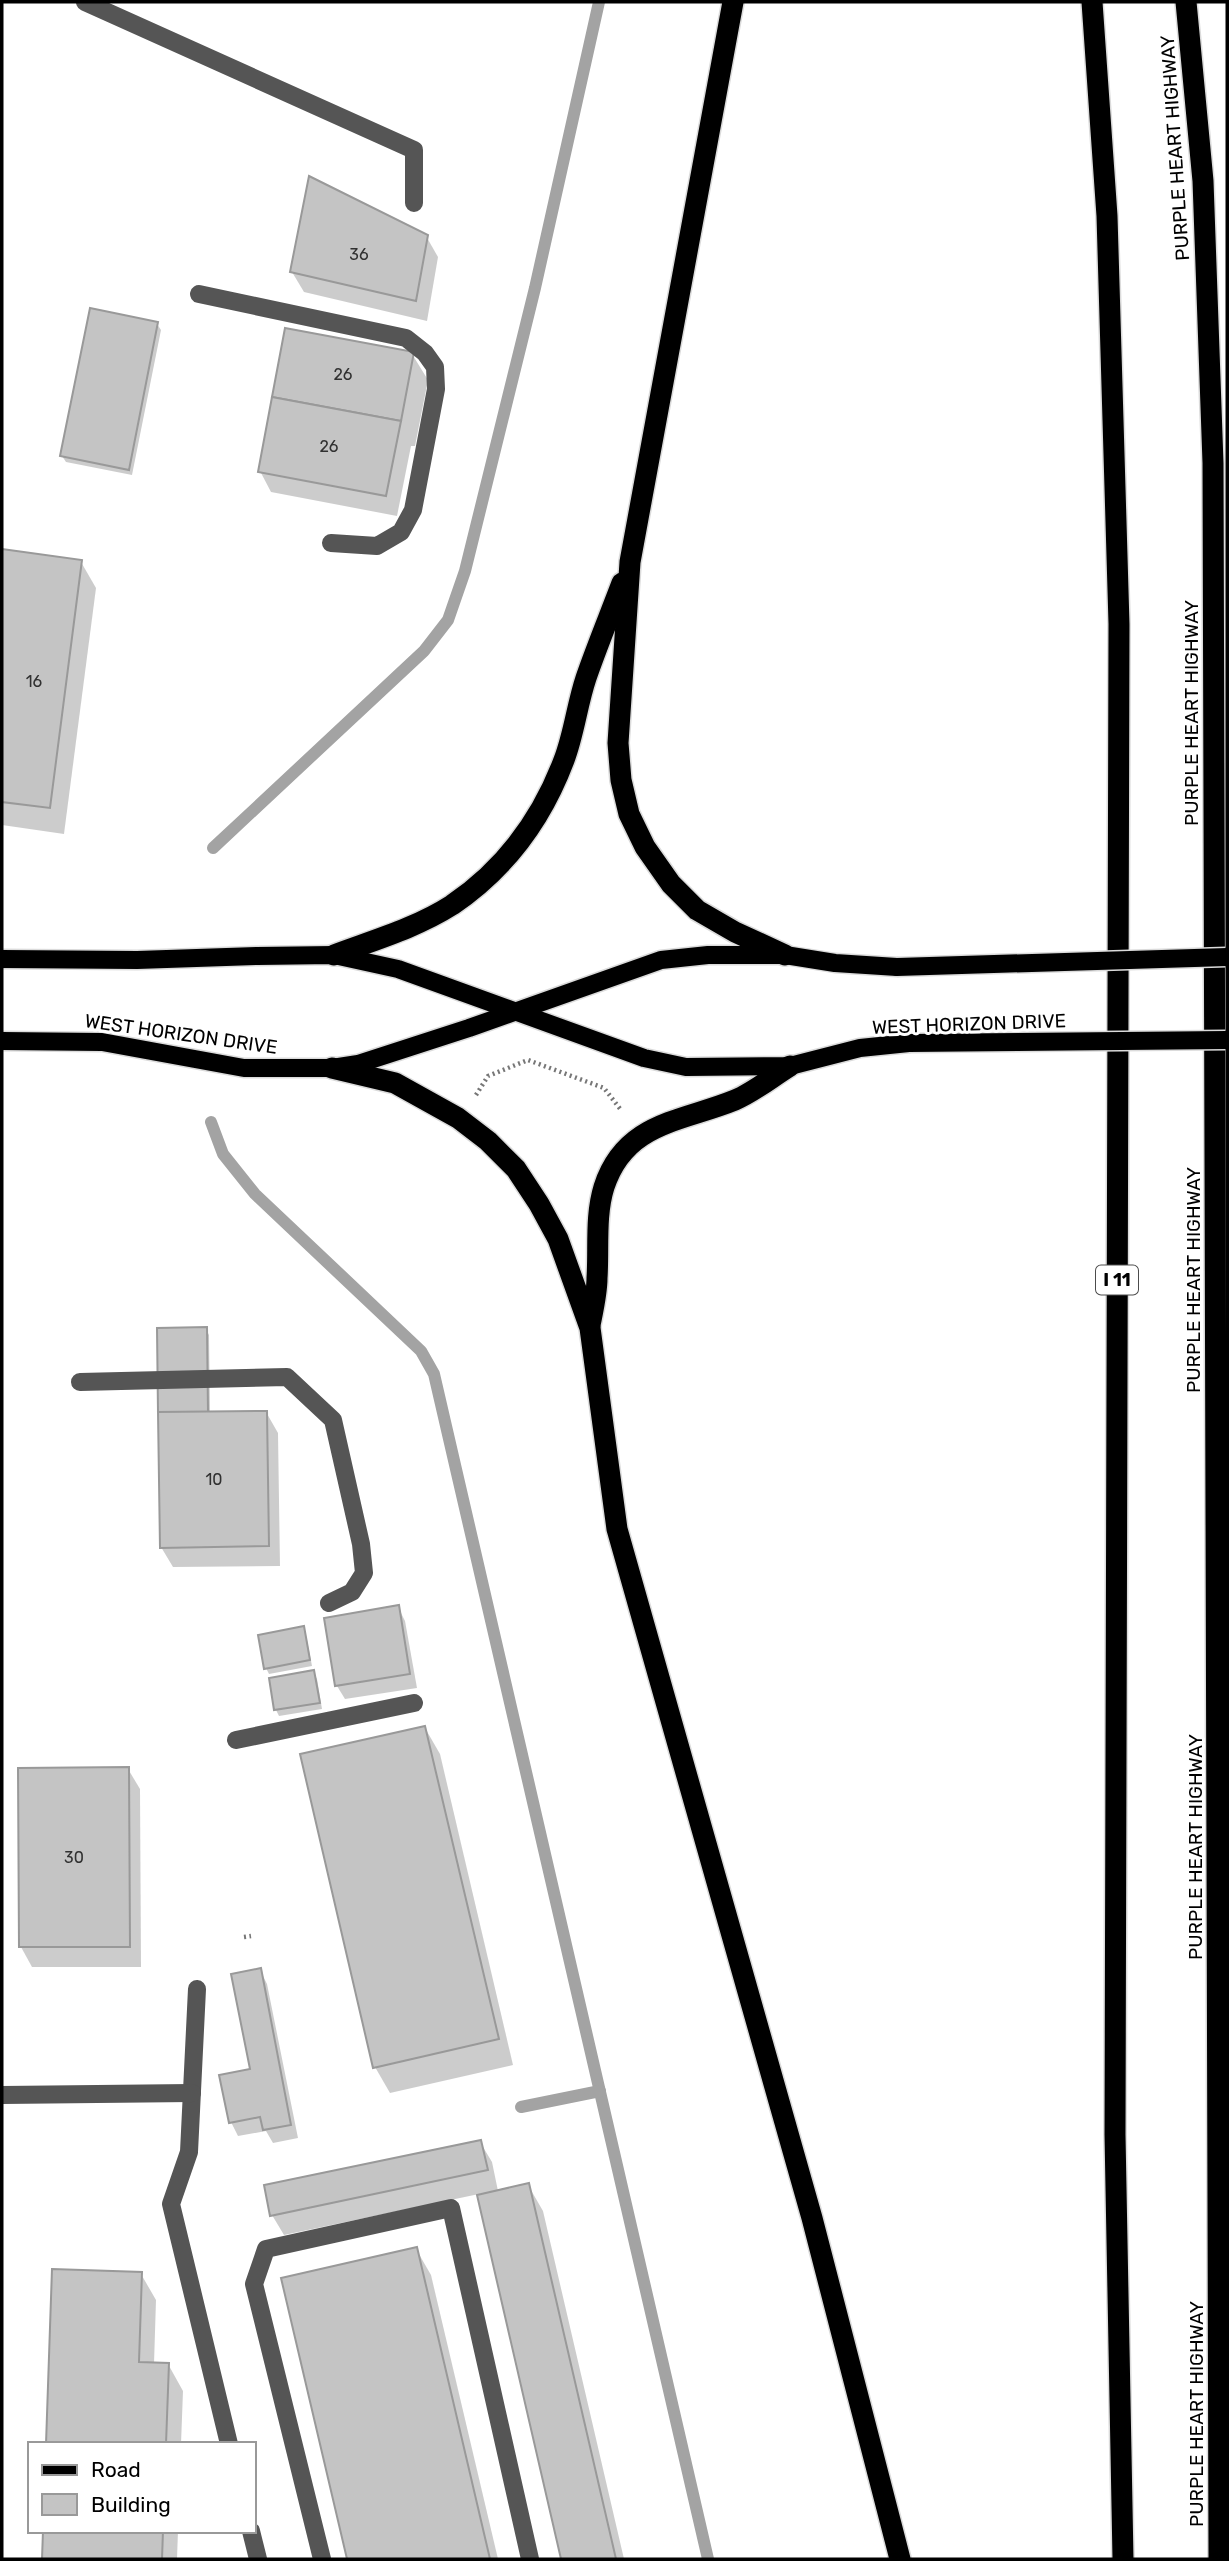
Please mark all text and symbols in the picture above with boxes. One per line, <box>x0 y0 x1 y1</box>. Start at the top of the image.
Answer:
street label: PURPLE HEART HIGHWAY <box>1156 35 1194 261</box>
house number: 36 <box>349 245 369 264</box>
house number: 26 <box>333 365 353 384</box>
house number: 26 <box>319 437 339 456</box>
street label: PURPLE HEART HIGHWAY <box>1180 600 1203 826</box>
house number: 16 <box>26 672 43 691</box>
street label: WEST HORIZON DRIVE <box>83 1009 279 1059</box>
street label: WEST HORIZON DRIVE <box>871 1009 1067 1039</box>
street label: PURPLE HEART HIGHWAY <box>1182 1167 1205 1393</box>
road number: I 11 <box>1096 1266 1138 1294</box>
house number: 10 <box>205 1470 223 1489</box>
street label: PURPLE HEART HIGHWAY <box>1184 1734 1207 1960</box>
house number: 30 <box>64 1848 84 1867</box>
street label: PURPLE HEART HIGHWAY <box>1185 2301 1208 2527</box>
legend <box>28 2442 256 2533</box>
text: Road <box>91 2457 141 2482</box>
text: Building <box>91 2492 171 2517</box>

